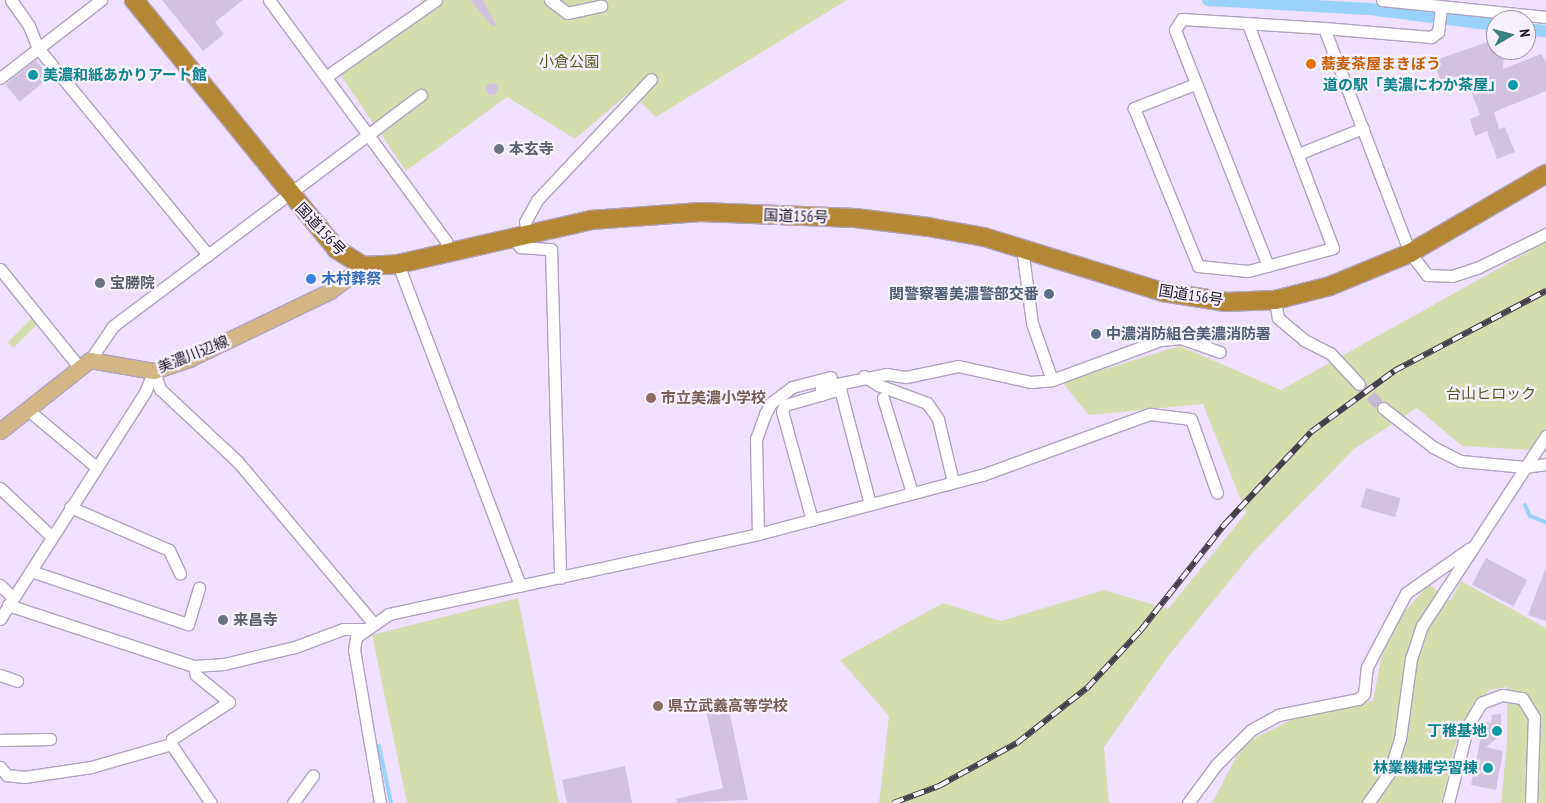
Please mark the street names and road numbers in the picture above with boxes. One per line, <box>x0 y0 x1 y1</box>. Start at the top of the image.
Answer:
street label: 国道156号 <box>292 199 350 259</box>
street label: 国道156号 <box>763 206 829 226</box>
street label: 国道156号 <box>1157 281 1225 309</box>
street label: 美濃川辺線 <box>155 332 231 376</box>

